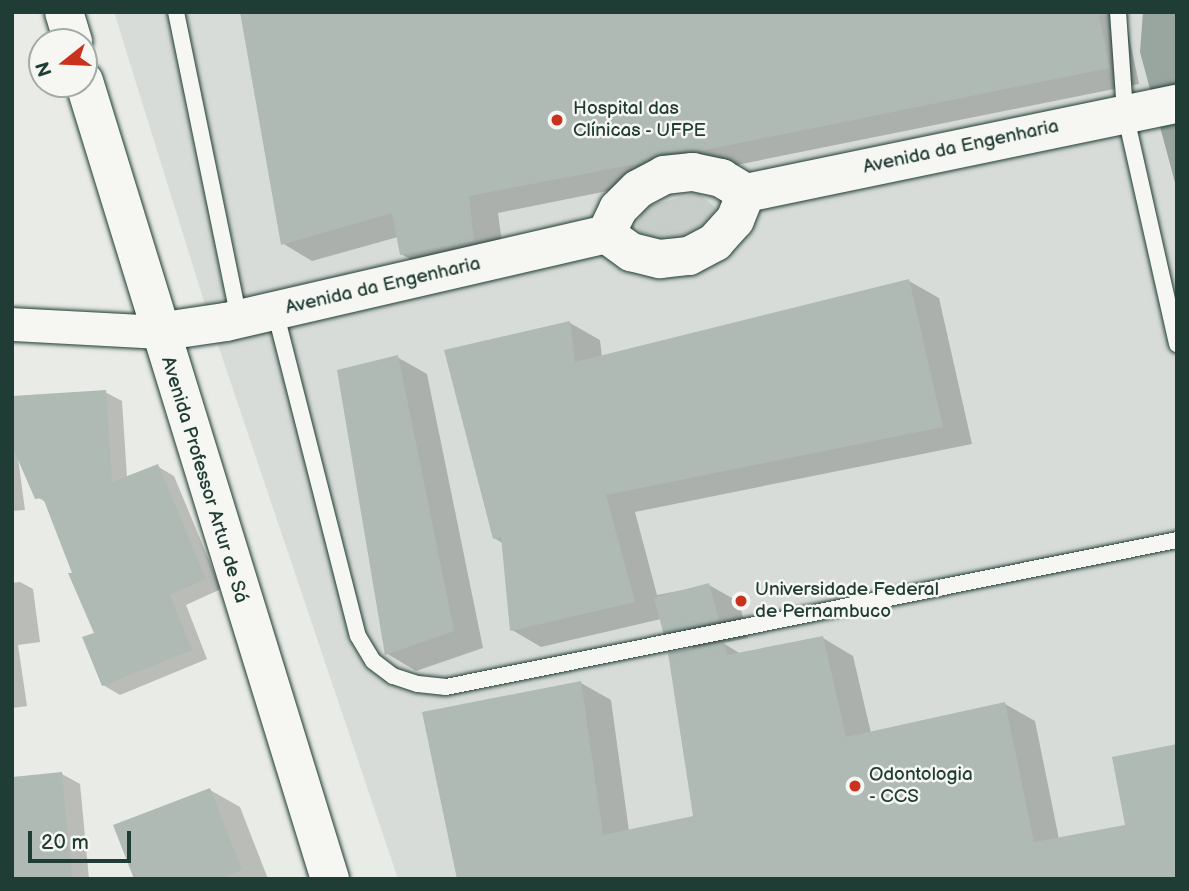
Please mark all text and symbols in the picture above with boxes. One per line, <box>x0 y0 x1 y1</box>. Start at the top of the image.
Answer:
north arrow <box>28 28 98 98</box>
text: N <box>31 59 58 79</box>
place label: Hospital das Clínicas - UFPE <box>573 98 708 142</box>
marker: Hospital das Clínicas - UFPE <box>547 110 567 130</box>
street label: Avenida da Engenharia <box>861 115 1061 179</box>
street label: Avenida da Engenharia <box>283 252 483 320</box>
street label: Avenida Professor Artur de Sá <box>156 354 252 606</box>
place label: Universidade Federal de Pernambuco <box>755 579 939 623</box>
marker: Universidade Federal de Pernambuco <box>733 593 749 609</box>
place label: Odontologia - CCS <box>869 764 973 808</box>
marker: Odontologia - CCS <box>847 778 863 794</box>
scale bar <box>32 818 135 862</box>
text: 20 m <box>41 830 89 855</box>

